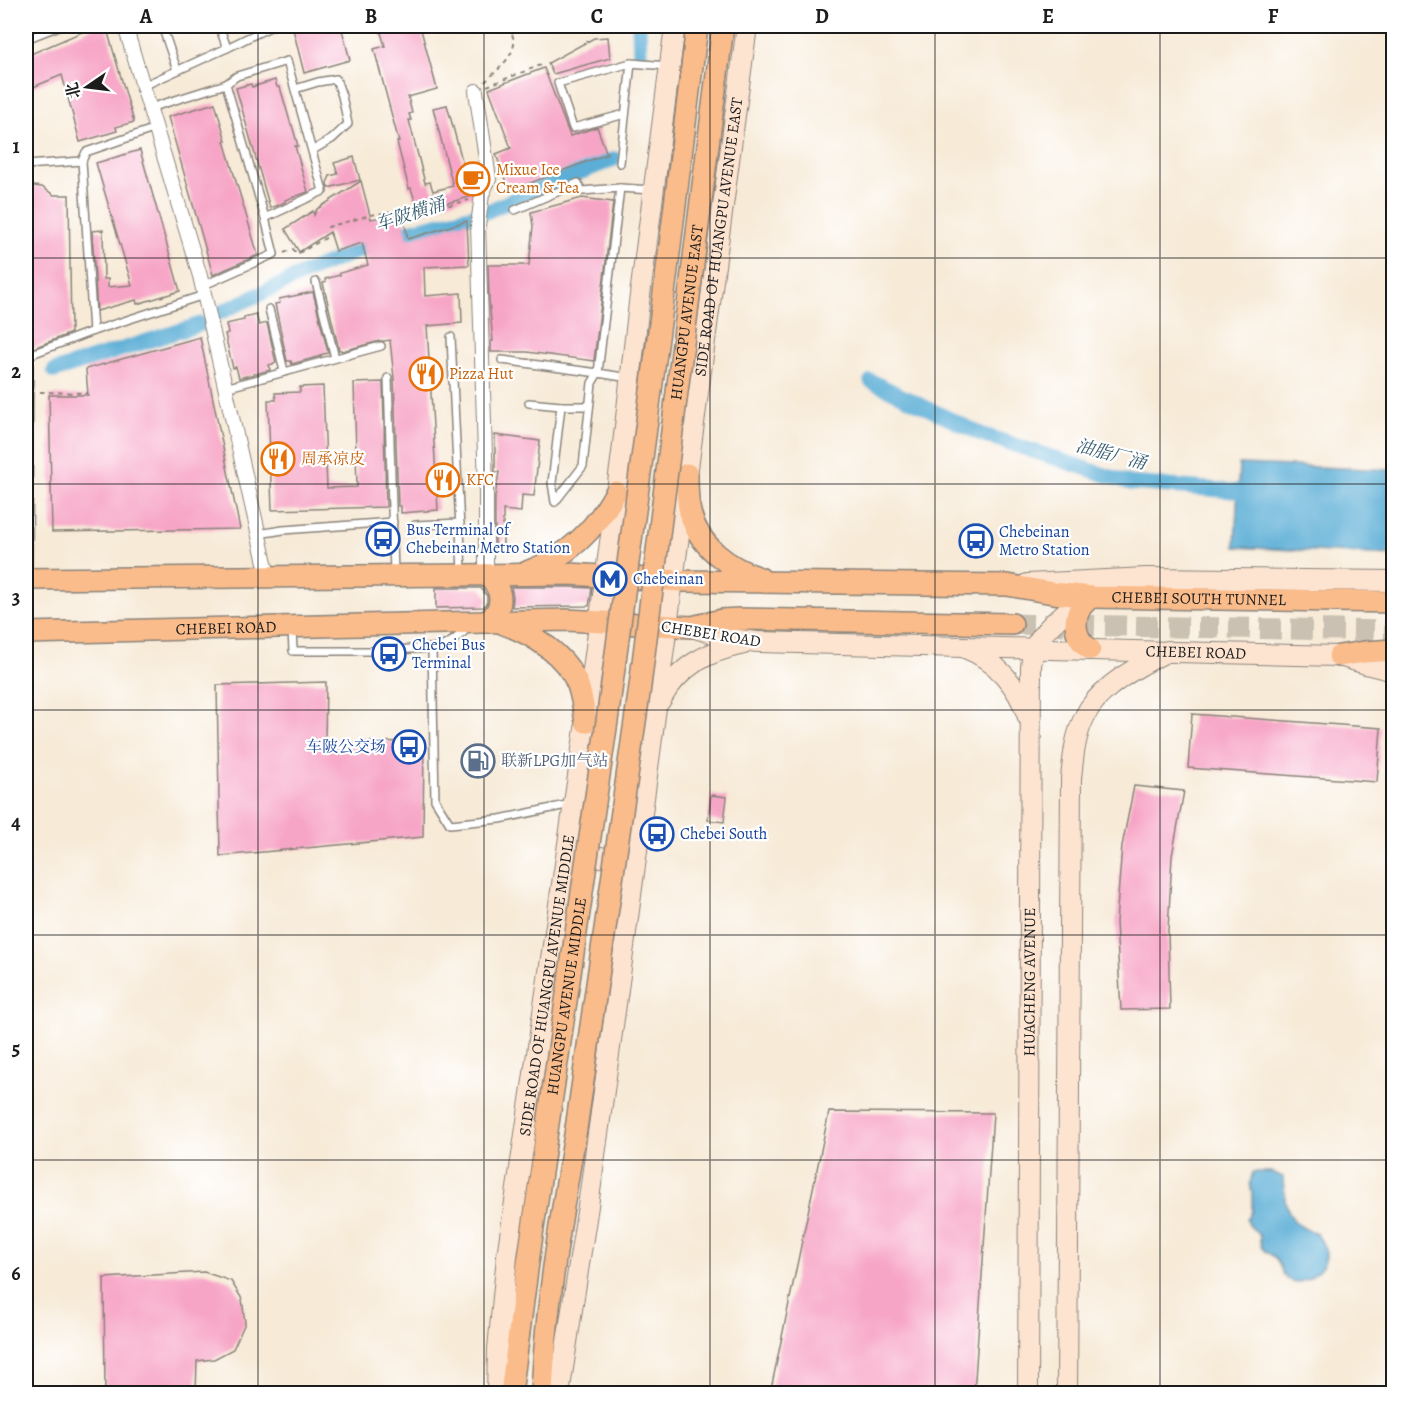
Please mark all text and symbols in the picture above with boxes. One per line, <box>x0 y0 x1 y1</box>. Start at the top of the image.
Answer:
text: A <box>139 3 153 30</box>
text: B <box>365 3 377 30</box>
text: C <box>591 3 603 30</box>
text: D <box>815 3 829 30</box>
text: E <box>1042 3 1054 30</box>
text: F <box>1268 3 1279 30</box>
north arrow <box>57 57 117 117</box>
text: 北 <box>61 80 86 101</box>
street label: SIDE ROAD OF HUANGPU AVENUE EAST <box>689 96 748 378</box>
text: 1 <box>12 133 20 160</box>
place label: Mixue Ice Cream & Tea <box>496 159 580 199</box>
cafe icon: Mixue Ice Cream & Tea <box>455 161 491 197</box>
water label: 车陂横涌 <box>372 191 450 237</box>
street label: HUANGPU AVENUE EAST <box>665 223 709 401</box>
restaurant icon: Pizza Hut <box>408 356 444 392</box>
text: 2 <box>11 358 21 385</box>
place label: Pizza Hut <box>449 363 514 385</box>
water label: 油脂厂涌 <box>1073 433 1151 475</box>
restaurant icon: 周承凉皮 <box>260 441 296 477</box>
place label: 周承凉皮 <box>301 448 365 470</box>
restaurant icon: KFC <box>425 462 461 498</box>
place label: KFC <box>466 469 494 491</box>
place label: Bus Terminal of Chebeinan Metro Station <box>406 519 570 559</box>
bus stop icon: Bus Terminal of Chebeinan Metro Station <box>365 521 401 557</box>
place label: Chebeinan Metro Station <box>999 521 1090 561</box>
bus stop icon: Chebeinan Metro Station <box>958 523 994 559</box>
metro station icon: Chebeinan <box>592 561 628 597</box>
place label: Chebeinan <box>633 568 704 590</box>
text: 3 <box>12 584 20 611</box>
street label: CHEBEI SOUTH TUNNEL <box>1111 586 1287 611</box>
street label: CHEBEI ROAD <box>660 615 762 653</box>
street label: CHEBEI ROAD <box>175 616 277 640</box>
place label: Chebei Bus Terminal <box>412 634 485 674</box>
bus stop icon: Chebei Bus Terminal <box>371 636 407 672</box>
street label: CHEBEI ROAD <box>1145 640 1246 665</box>
bus stop icon: 车陂公交场 <box>391 729 427 765</box>
place label: 车陂公交场 <box>306 736 386 758</box>
fuel station icon: 联新LPG加气站 <box>460 743 496 779</box>
place label: 联新LPG加气站 <box>501 750 608 772</box>
text: 4 <box>11 809 21 836</box>
bus stop icon: Chebei South <box>639 816 675 852</box>
place label: Chebei South <box>680 823 768 845</box>
street label: SIDE ROAD OF HUANGPU AVENUE MIDDLE <box>516 832 578 1136</box>
street label: HUANGPU AVENUE MIDDLE <box>544 896 590 1096</box>
street label: HUACHENG AVENUE <box>1018 908 1041 1056</box>
text: 5 <box>12 1035 20 1062</box>
text: 6 <box>11 1260 21 1287</box>

